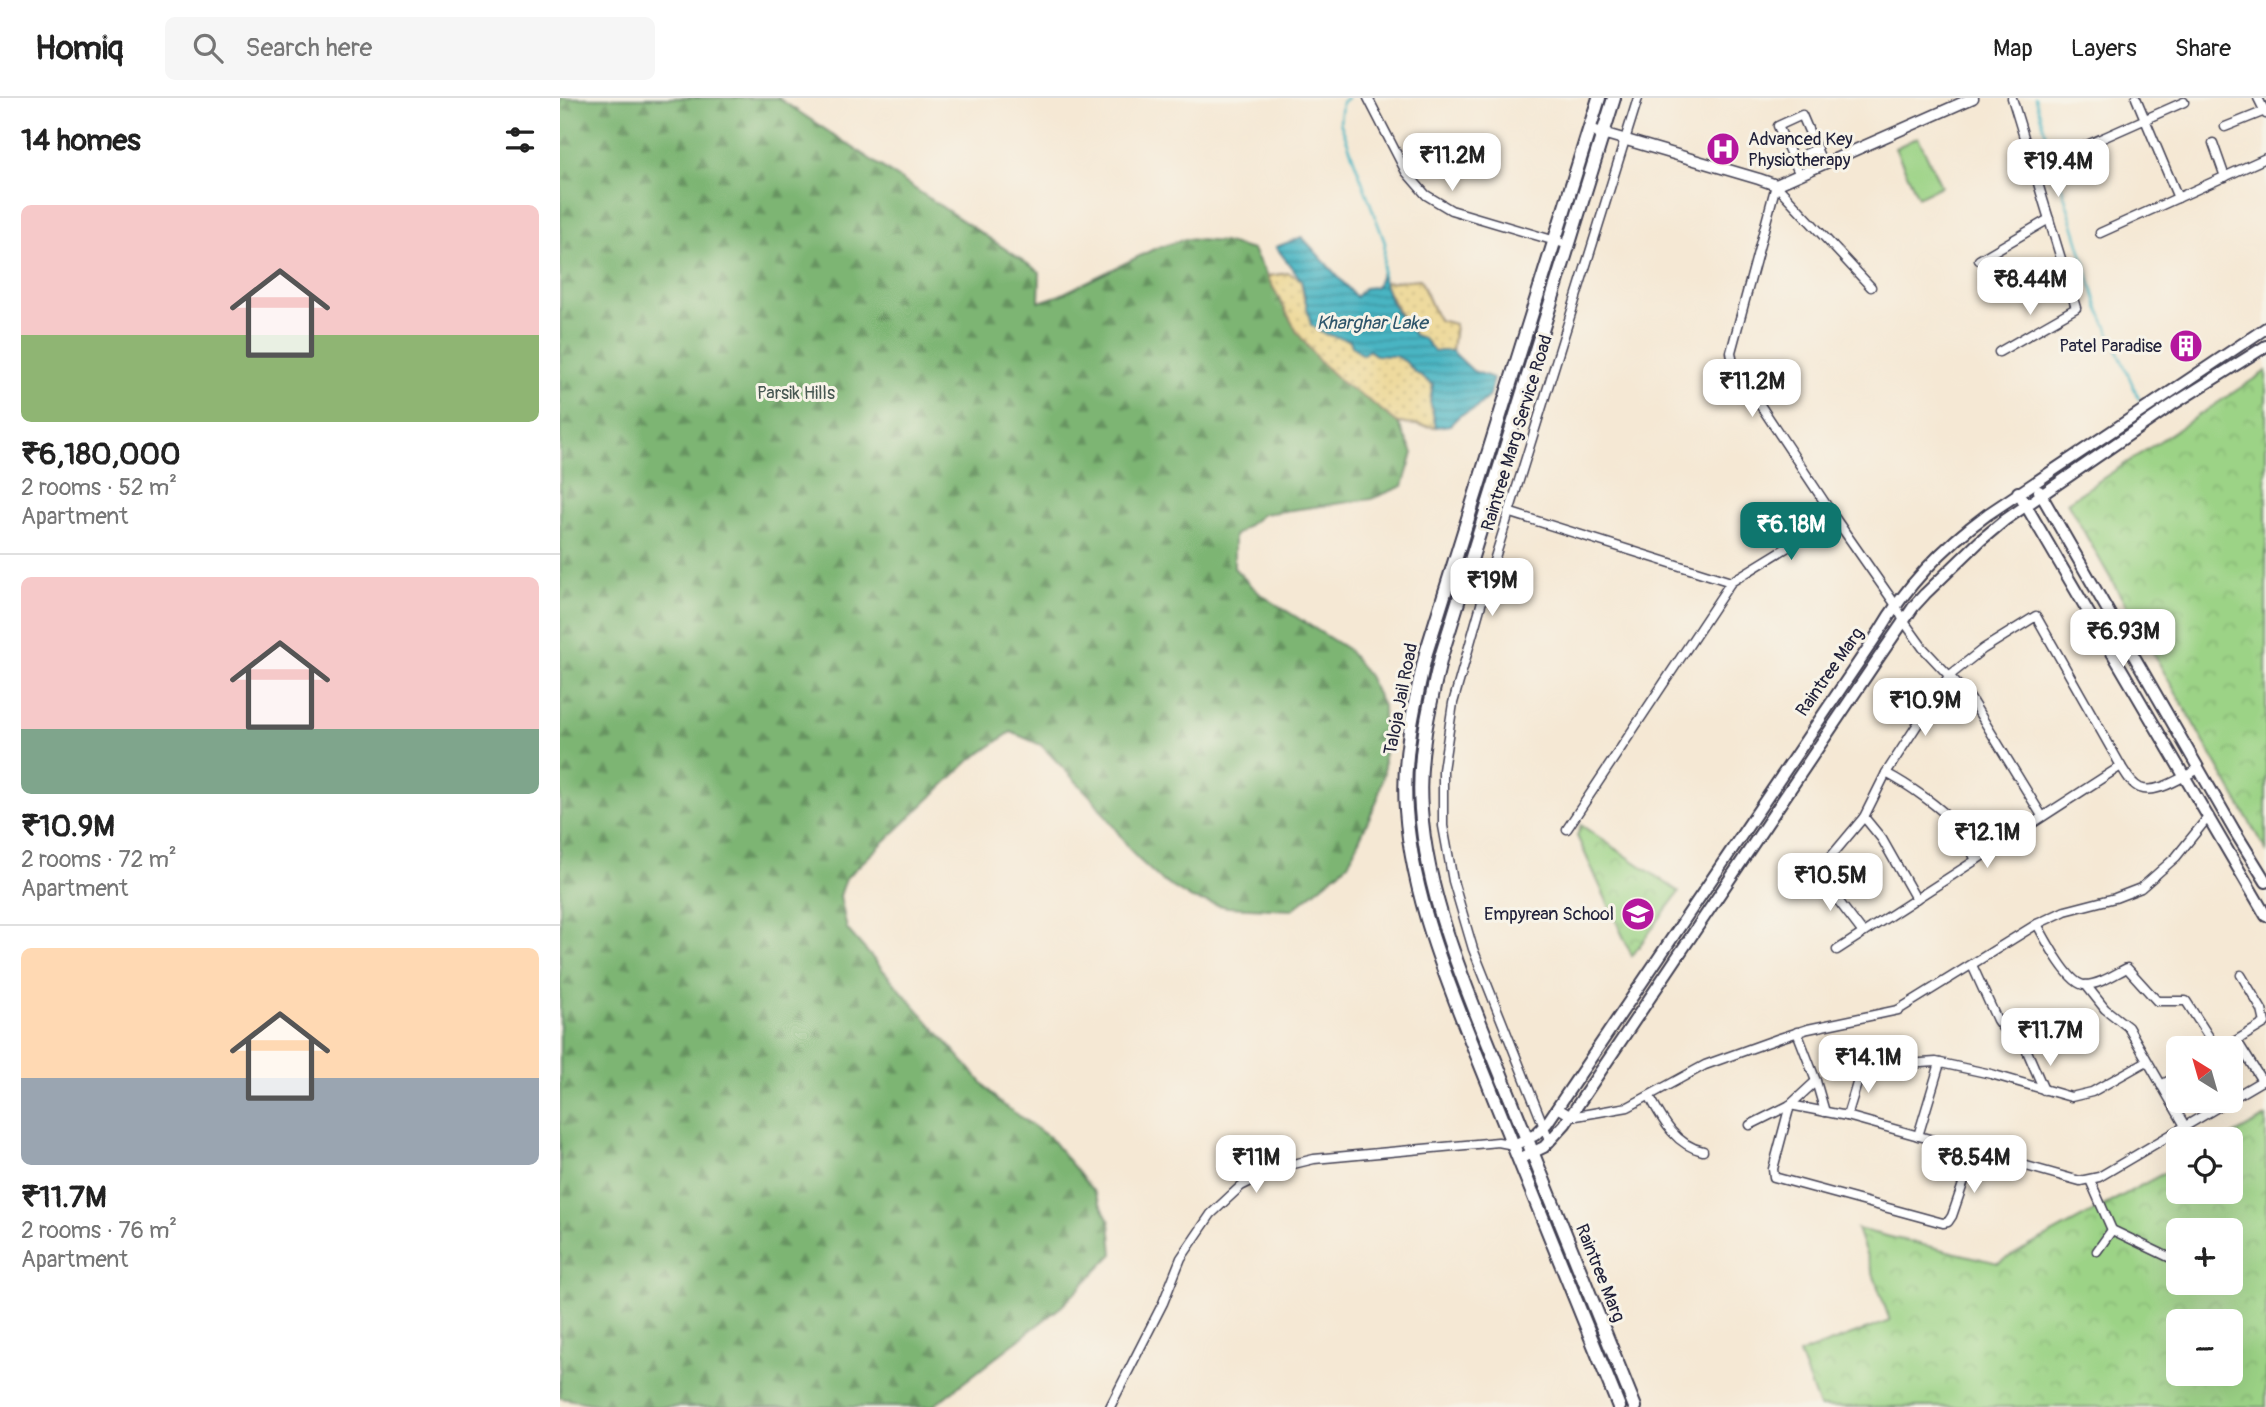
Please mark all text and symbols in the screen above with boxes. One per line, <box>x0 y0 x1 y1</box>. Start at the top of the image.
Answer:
search box <box>165 17 655 80</box>
text: Homiq <box>35 28 123 69</box>
icon: search <box>189 29 227 67</box>
text: Search here <box>245 32 372 64</box>
text: Map <box>1993 34 2033 63</box>
text: Layers <box>2071 34 2137 63</box>
text: Share <box>2175 34 2231 63</box>
icon: filters <box>501 121 539 159</box>
text: 14 homes <box>21 122 141 159</box>
place label: Advanced Key Physiotherapy <box>1748 128 1853 172</box>
hospital icon: Advanced Key Physiotherapy <box>1704 130 1742 168</box>
pin: ₹11.2M <box>1395 134 1509 193</box>
pin: ₹19.4M <box>2001 140 2115 199</box>
text: ₹11.2M <box>1419 141 1485 170</box>
text: ₹19.4M <box>2023 147 2093 176</box>
icon: home <box>217 250 343 376</box>
pin: ₹8.44M <box>1973 258 2087 317</box>
text: ₹8.44M <box>1993 265 2067 294</box>
water label: Kharghar Lake <box>1316 311 1429 335</box>
building icon: Patel Paradise <box>2167 327 2205 365</box>
street label: Raintree Marg Service Road <box>1476 332 1558 534</box>
place label: Patel Paradise <box>2059 335 2162 358</box>
pin: ₹11.2M <box>1695 360 1809 419</box>
text: ₹11.2M <box>1719 367 1785 396</box>
park label: Parsik Hills <box>757 382 835 405</box>
text: ₹6,180,000 <box>21 436 181 473</box>
text: 2 rooms · 52 m² <box>21 473 177 502</box>
text: Apartment <box>21 502 128 531</box>
pin: ₹6.18M <box>1734 503 1848 562</box>
text: ₹6.18M <box>1756 510 1826 539</box>
pin: ₹19M <box>1451 559 1533 618</box>
text: ₹19M <box>1466 566 1518 595</box>
pin: ₹6.93M <box>2066 610 2180 669</box>
text: ₹6.93M <box>2086 617 2160 646</box>
icon: home <box>217 622 343 748</box>
street label: Raintree Marg <box>1791 623 1869 721</box>
street label: Taloja Jail Road <box>1379 641 1423 757</box>
pin: ₹10.9M <box>1868 678 1982 738</box>
text: ₹10.9M <box>1889 686 1961 715</box>
text: ₹10.9M <box>21 808 115 845</box>
pin: ₹12.1M <box>1930 810 2044 870</box>
text: ₹12.1M <box>1954 818 2020 847</box>
text: 2 rooms · 72 m² <box>21 845 177 874</box>
pin: ₹10.5M <box>1773 854 1887 913</box>
text: ₹10.5M <box>1794 861 1866 890</box>
text: Apartment <box>21 874 128 903</box>
school or university icon: Empyrean School <box>1619 895 1657 933</box>
place label: Empyrean School <box>1484 903 1614 926</box>
icon: home <box>217 993 343 1119</box>
pin: ₹11.7M <box>1993 1009 2107 1068</box>
text: ₹11.7M <box>2017 1016 2083 1045</box>
pin: ₹14.1M <box>1811 1035 1925 1095</box>
north arrow <box>2166 1036 2244 1113</box>
map controls <box>2166 1036 2243 1386</box>
text: ₹14.1M <box>1835 1043 1901 1072</box>
button: locate <box>2166 1127 2243 1204</box>
pin: ₹11M <box>1215 1136 1297 1195</box>
pin: ₹8.54M <box>1917 1136 2031 1195</box>
text: ₹11M <box>1232 1143 1280 1172</box>
text: ₹8.54M <box>1938 1143 2010 1172</box>
text: ₹11.7M <box>21 1179 107 1216</box>
text: 2 rooms · 76 m² <box>21 1216 177 1245</box>
button: + <box>2166 1218 2243 1295</box>
street label: Raintree Marg <box>1570 1221 1630 1325</box>
text: Apartment <box>21 1245 128 1274</box>
button: − <box>2166 1309 2243 1386</box>

